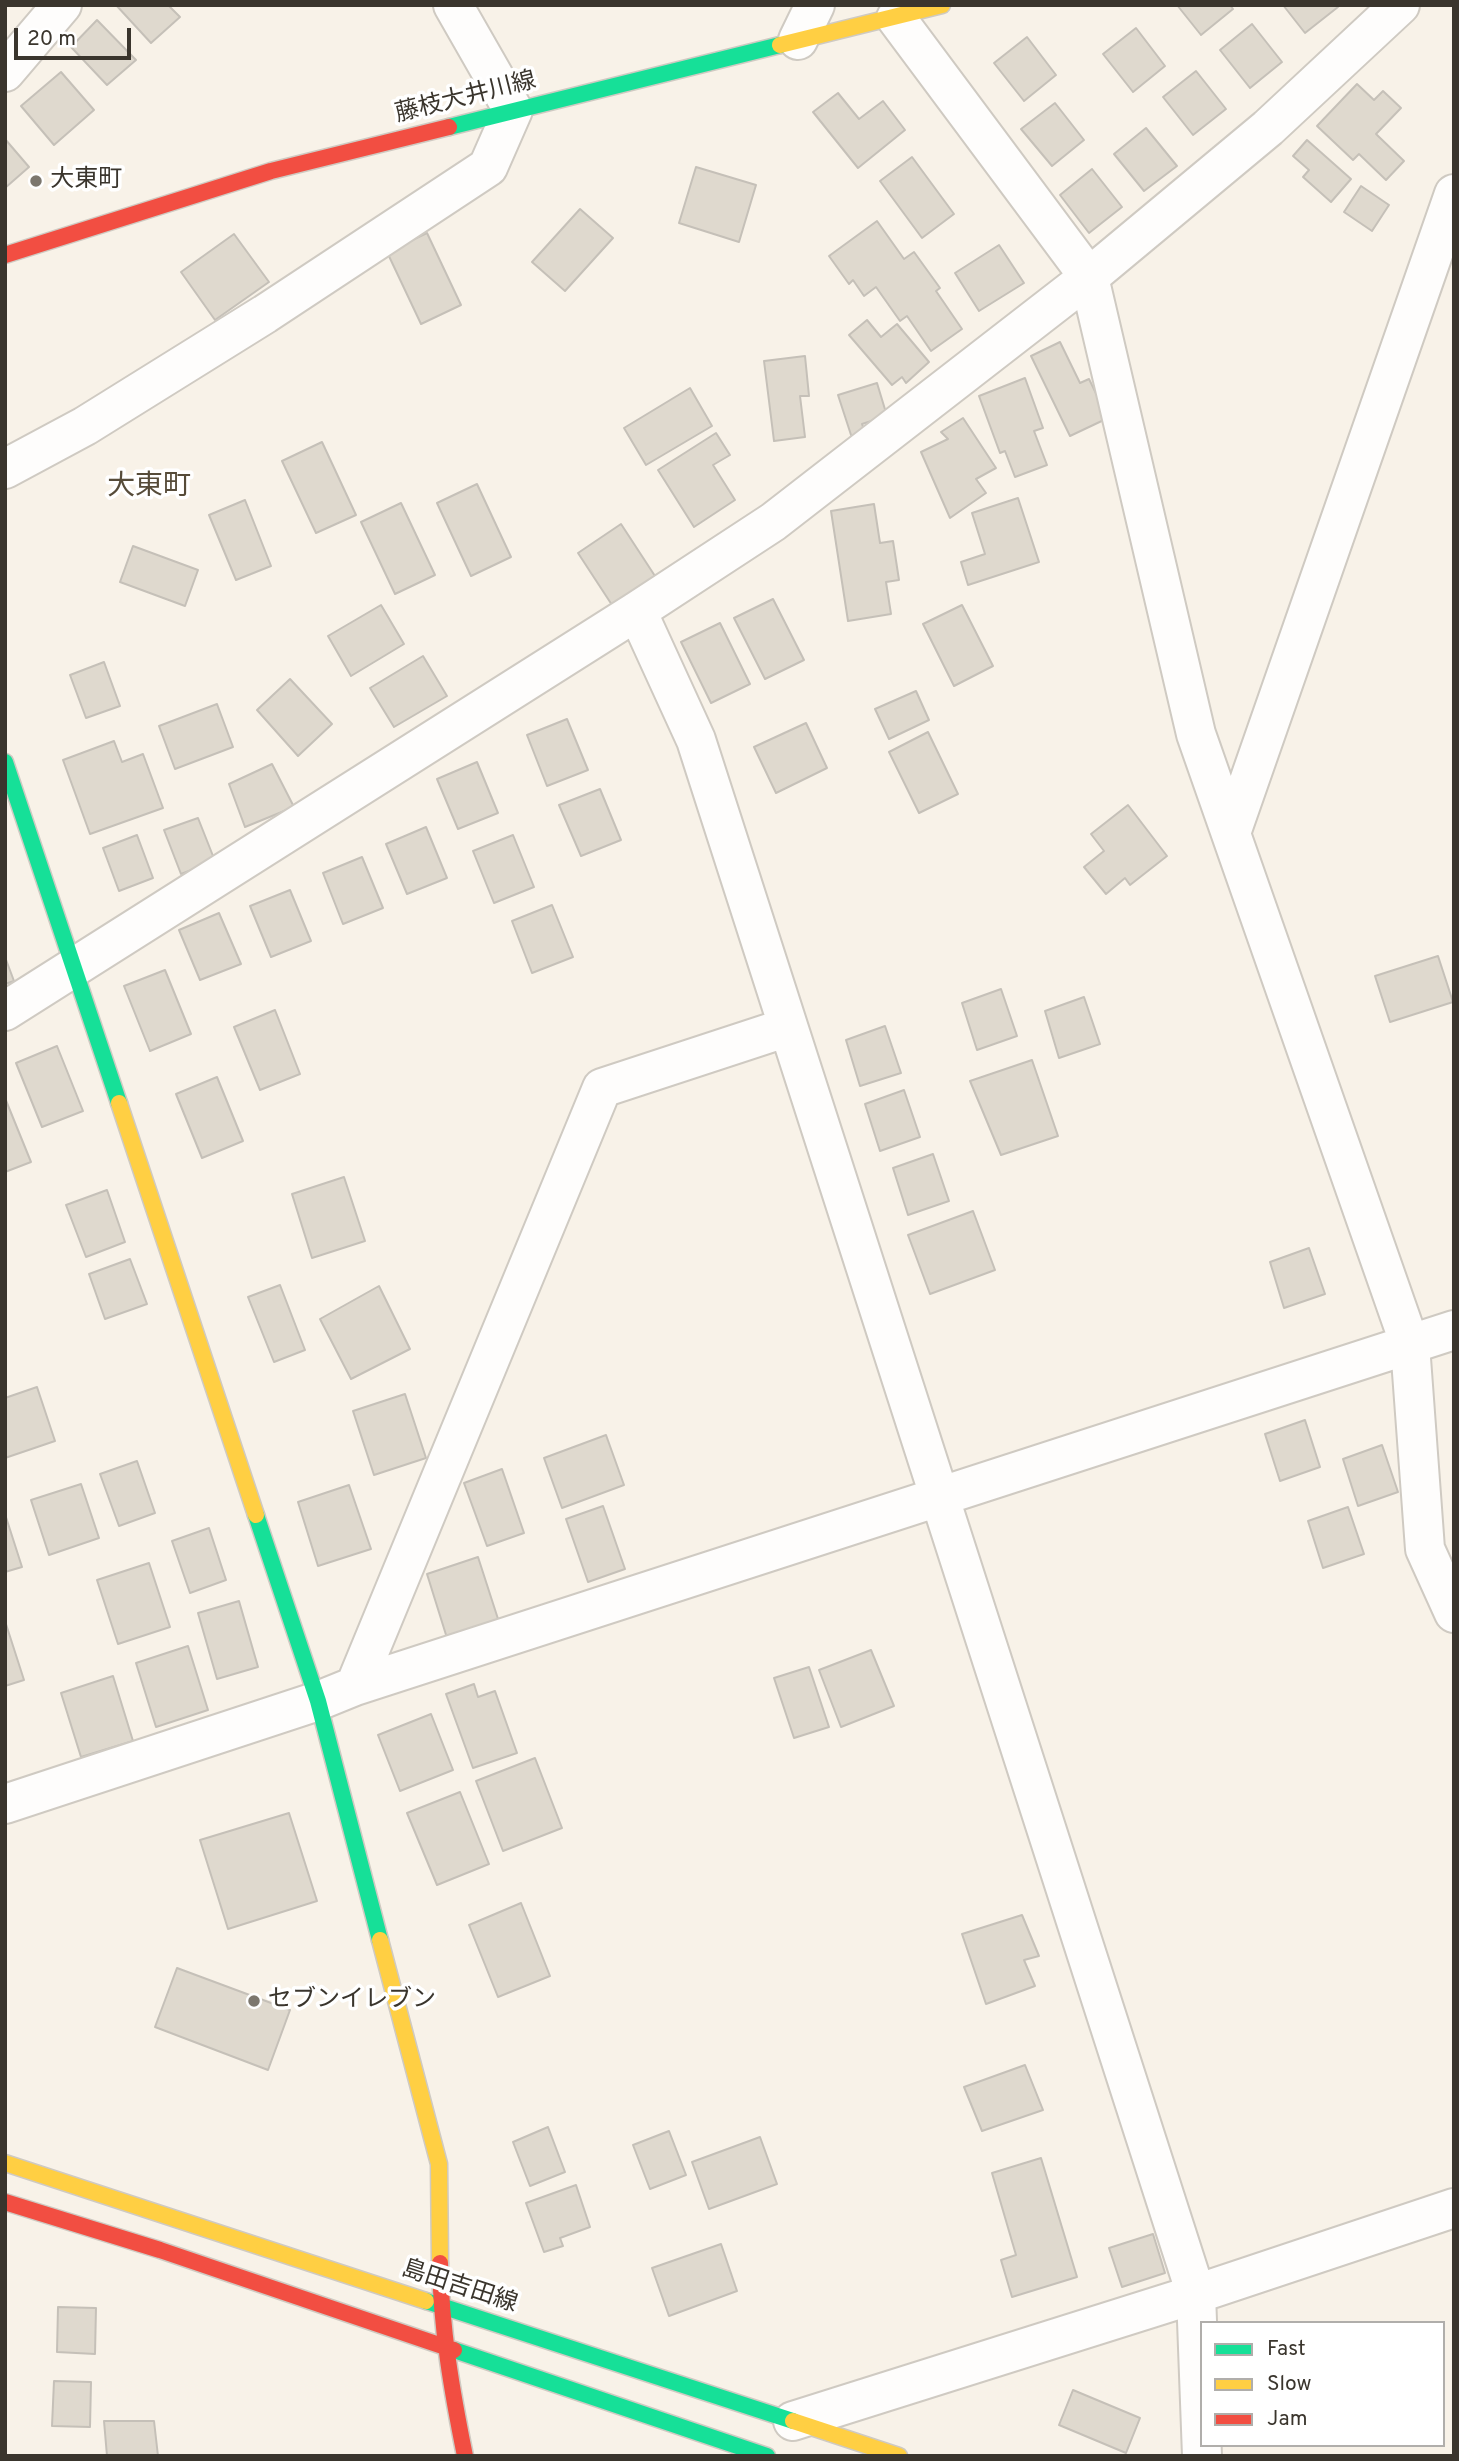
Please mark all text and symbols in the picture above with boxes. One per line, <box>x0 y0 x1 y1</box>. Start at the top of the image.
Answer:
scale bar <box>18 14 135 58</box>
text: 20 m <box>27 26 76 53</box>
street label: 藤枝大井川線 <box>393 68 539 130</box>
place label: 大東町 <box>50 167 122 195</box>
marker: 大東町 <box>28 173 44 189</box>
district label: 大東町 <box>107 471 191 505</box>
place label: セブンイレブン <box>268 1987 436 2015</box>
marker: セブンイレブン <box>246 1993 262 2009</box>
street label: 島田吉田線 <box>397 2256 521 2320</box>
legend <box>1200 2321 1445 2447</box>
text: Fast <box>1267 2336 1306 2363</box>
text: Slow <box>1267 2371 1312 2398</box>
text: Jam <box>1267 2406 1308 2433</box>

